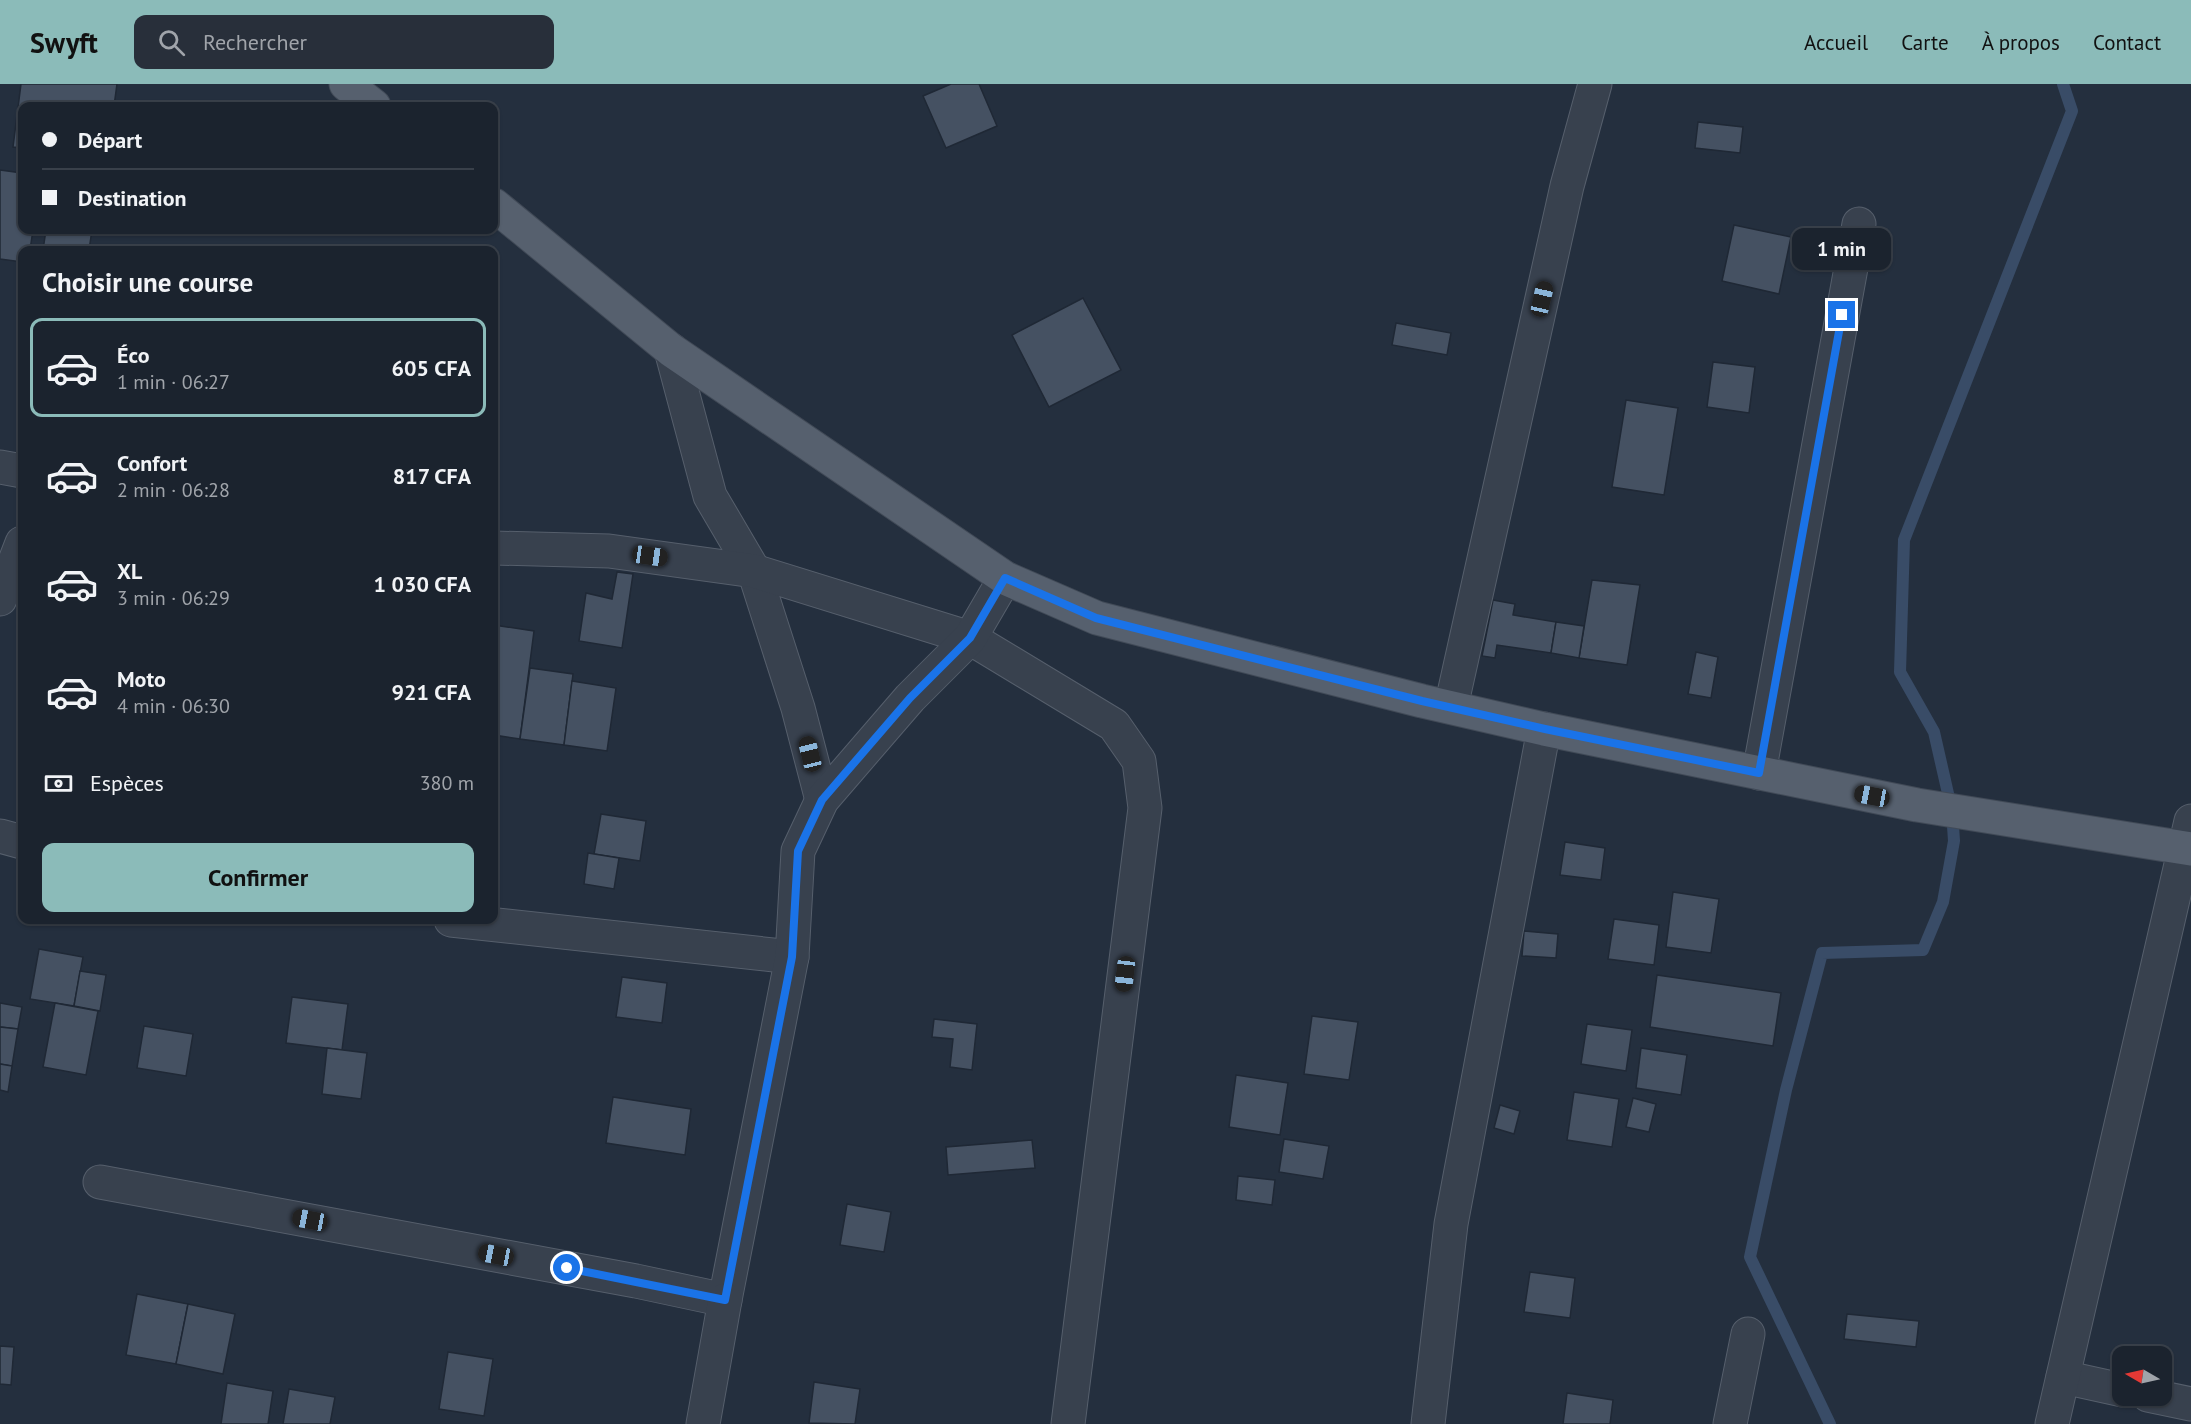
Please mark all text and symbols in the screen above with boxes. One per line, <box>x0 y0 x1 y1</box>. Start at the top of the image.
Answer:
search box <box>134 15 554 69</box>
text: Swyft <box>30 24 98 61</box>
icon: search <box>155 26 188 59</box>
text: Rechercher <box>203 28 307 56</box>
text: Accueil <box>1804 29 1868 56</box>
text: Carte <box>1901 29 1949 56</box>
text: À propos <box>1982 29 2060 56</box>
text: Contact <box>2093 29 2161 56</box>
text: Départ <box>78 126 142 154</box>
text: Destination <box>78 184 187 212</box>
callout: 1 min <box>1792 228 1892 270</box>
text: 1 min <box>1817 236 1866 262</box>
text: Choisir une course <box>42 265 253 299</box>
car <box>1529 279 1555 319</box>
route end <box>1828 301 1855 328</box>
icon: car <box>45 341 99 395</box>
text: Éco <box>117 341 149 369</box>
text: 605 CFA <box>392 354 471 382</box>
text: 1 min · 06:27 <box>117 369 230 395</box>
icon: car <box>45 449 99 503</box>
text: Confort <box>117 449 187 477</box>
text: 817 CFA <box>393 462 471 490</box>
text: 2 min · 06:28 <box>117 477 230 503</box>
car <box>631 545 669 567</box>
icon: car <box>45 557 99 611</box>
text: XL <box>117 557 142 585</box>
text: 1 030 CFA <box>373 570 471 598</box>
text: 3 min · 06:29 <box>117 585 230 611</box>
icon: car <box>45 665 99 719</box>
text: Moto <box>117 665 166 693</box>
text: 921 CFA <box>392 678 471 706</box>
text: 4 min · 06:30 <box>117 693 230 719</box>
car <box>797 734 823 774</box>
icon: cash <box>42 767 75 800</box>
text: Espèces <box>90 769 164 797</box>
text: 380 m <box>420 770 474 796</box>
car <box>1853 784 1891 808</box>
button: Confirmer <box>42 843 474 912</box>
car <box>1114 955 1136 993</box>
car <box>291 1208 329 1232</box>
car <box>477 1243 515 1267</box>
route start <box>553 1254 580 1281</box>
north arrow <box>2112 1346 2172 1406</box>
map controls <box>2112 1346 2172 1406</box>

